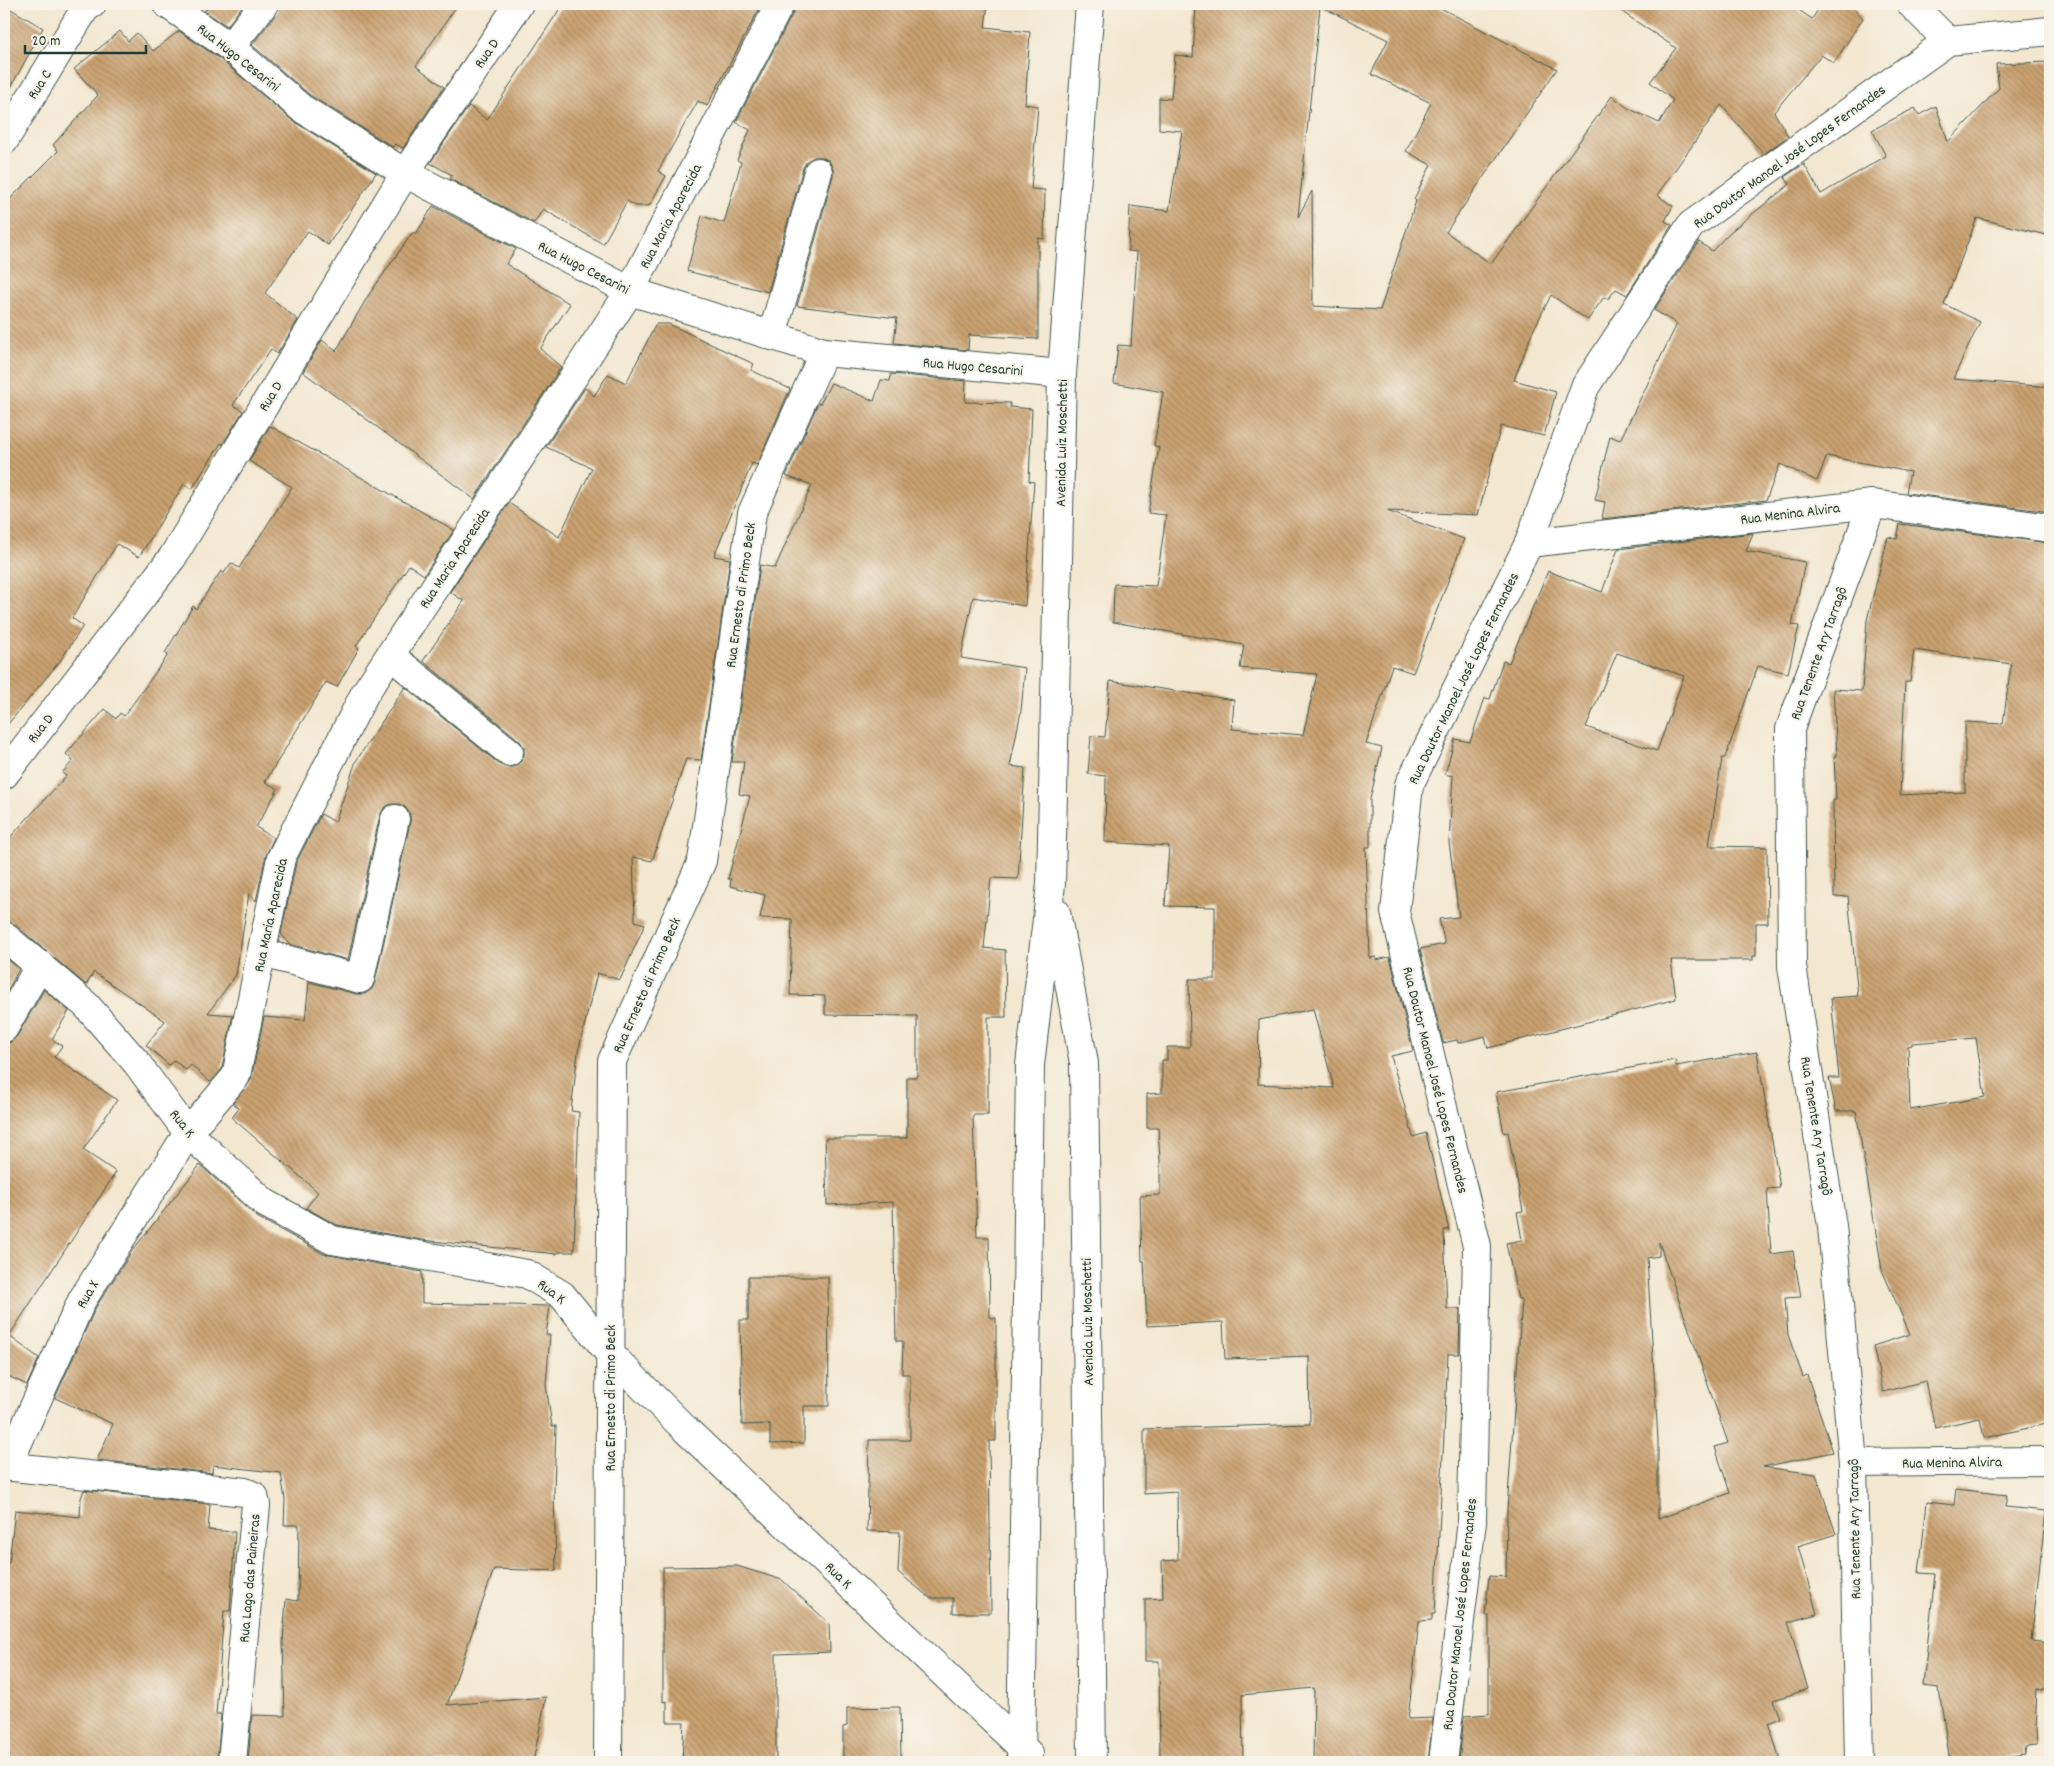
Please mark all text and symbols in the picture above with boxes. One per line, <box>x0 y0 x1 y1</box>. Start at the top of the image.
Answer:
street label: Rua Hugo Cesarini <box>191 19 284 98</box>
scale bar <box>25 22 146 54</box>
text: 20 m <box>32 31 60 53</box>
street label: Rua D <box>470 34 506 74</box>
street label: Rua C <box>23 66 58 104</box>
street label: Rua Doutor Manoel José Lopes Fernandes <box>1689 80 1891 235</box>
street label: Rua Maria Aparecida <box>635 160 709 273</box>
street label: Rua Hugo Cesarini <box>533 236 633 301</box>
street label: Rua Hugo Cesarini <box>922 353 1024 383</box>
street label: Rua D <box>254 377 290 416</box>
street label: Avenida Luiz Moschetti <box>1051 379 1075 507</box>
street label: Rua Menina Alvira <box>1739 498 1842 532</box>
street label: Rua Maria Aparecida <box>415 504 497 614</box>
street label: Rua Ernesto di Primo Beck <box>721 521 763 669</box>
street label: Rua Doutor Manoel José Lopes Fernandes <box>1404 569 1526 789</box>
street label: Rua Tenente Ary Tarragô <box>1785 584 1854 724</box>
street label: Rua D <box>23 710 60 749</box>
street label: Rua Maria Aparecida <box>249 855 295 974</box>
street label: Rua Ernesto di Primo Beck <box>608 914 688 1057</box>
street label: Rua Doutor Manoel José Lopes Fernandes <box>1395 965 1473 1196</box>
street label: Rua Tenente Ary Tarragô <box>1793 1055 1837 1198</box>
street label: Rua K <box>163 1105 200 1143</box>
street label: Avenida Luiz Moschetti <box>1077 1258 1101 1386</box>
street label: Rua K <box>532 1275 570 1311</box>
street label: Rua X <box>72 1277 106 1313</box>
street label: Rua Ernesto di Primo Beck <box>601 1325 623 1471</box>
street label: Rua Menina Alvira <box>1902 1452 2003 1476</box>
street label: Rua Tenente Ary Tarragô <box>1844 1458 1868 1599</box>
street label: Rua Doutor Manoel José Lopes Fernandes <box>1438 1497 1484 1731</box>
street label: Rua Lago das Paineiras <box>234 1513 268 1644</box>
street label: Rua K <box>819 1558 857 1595</box>

